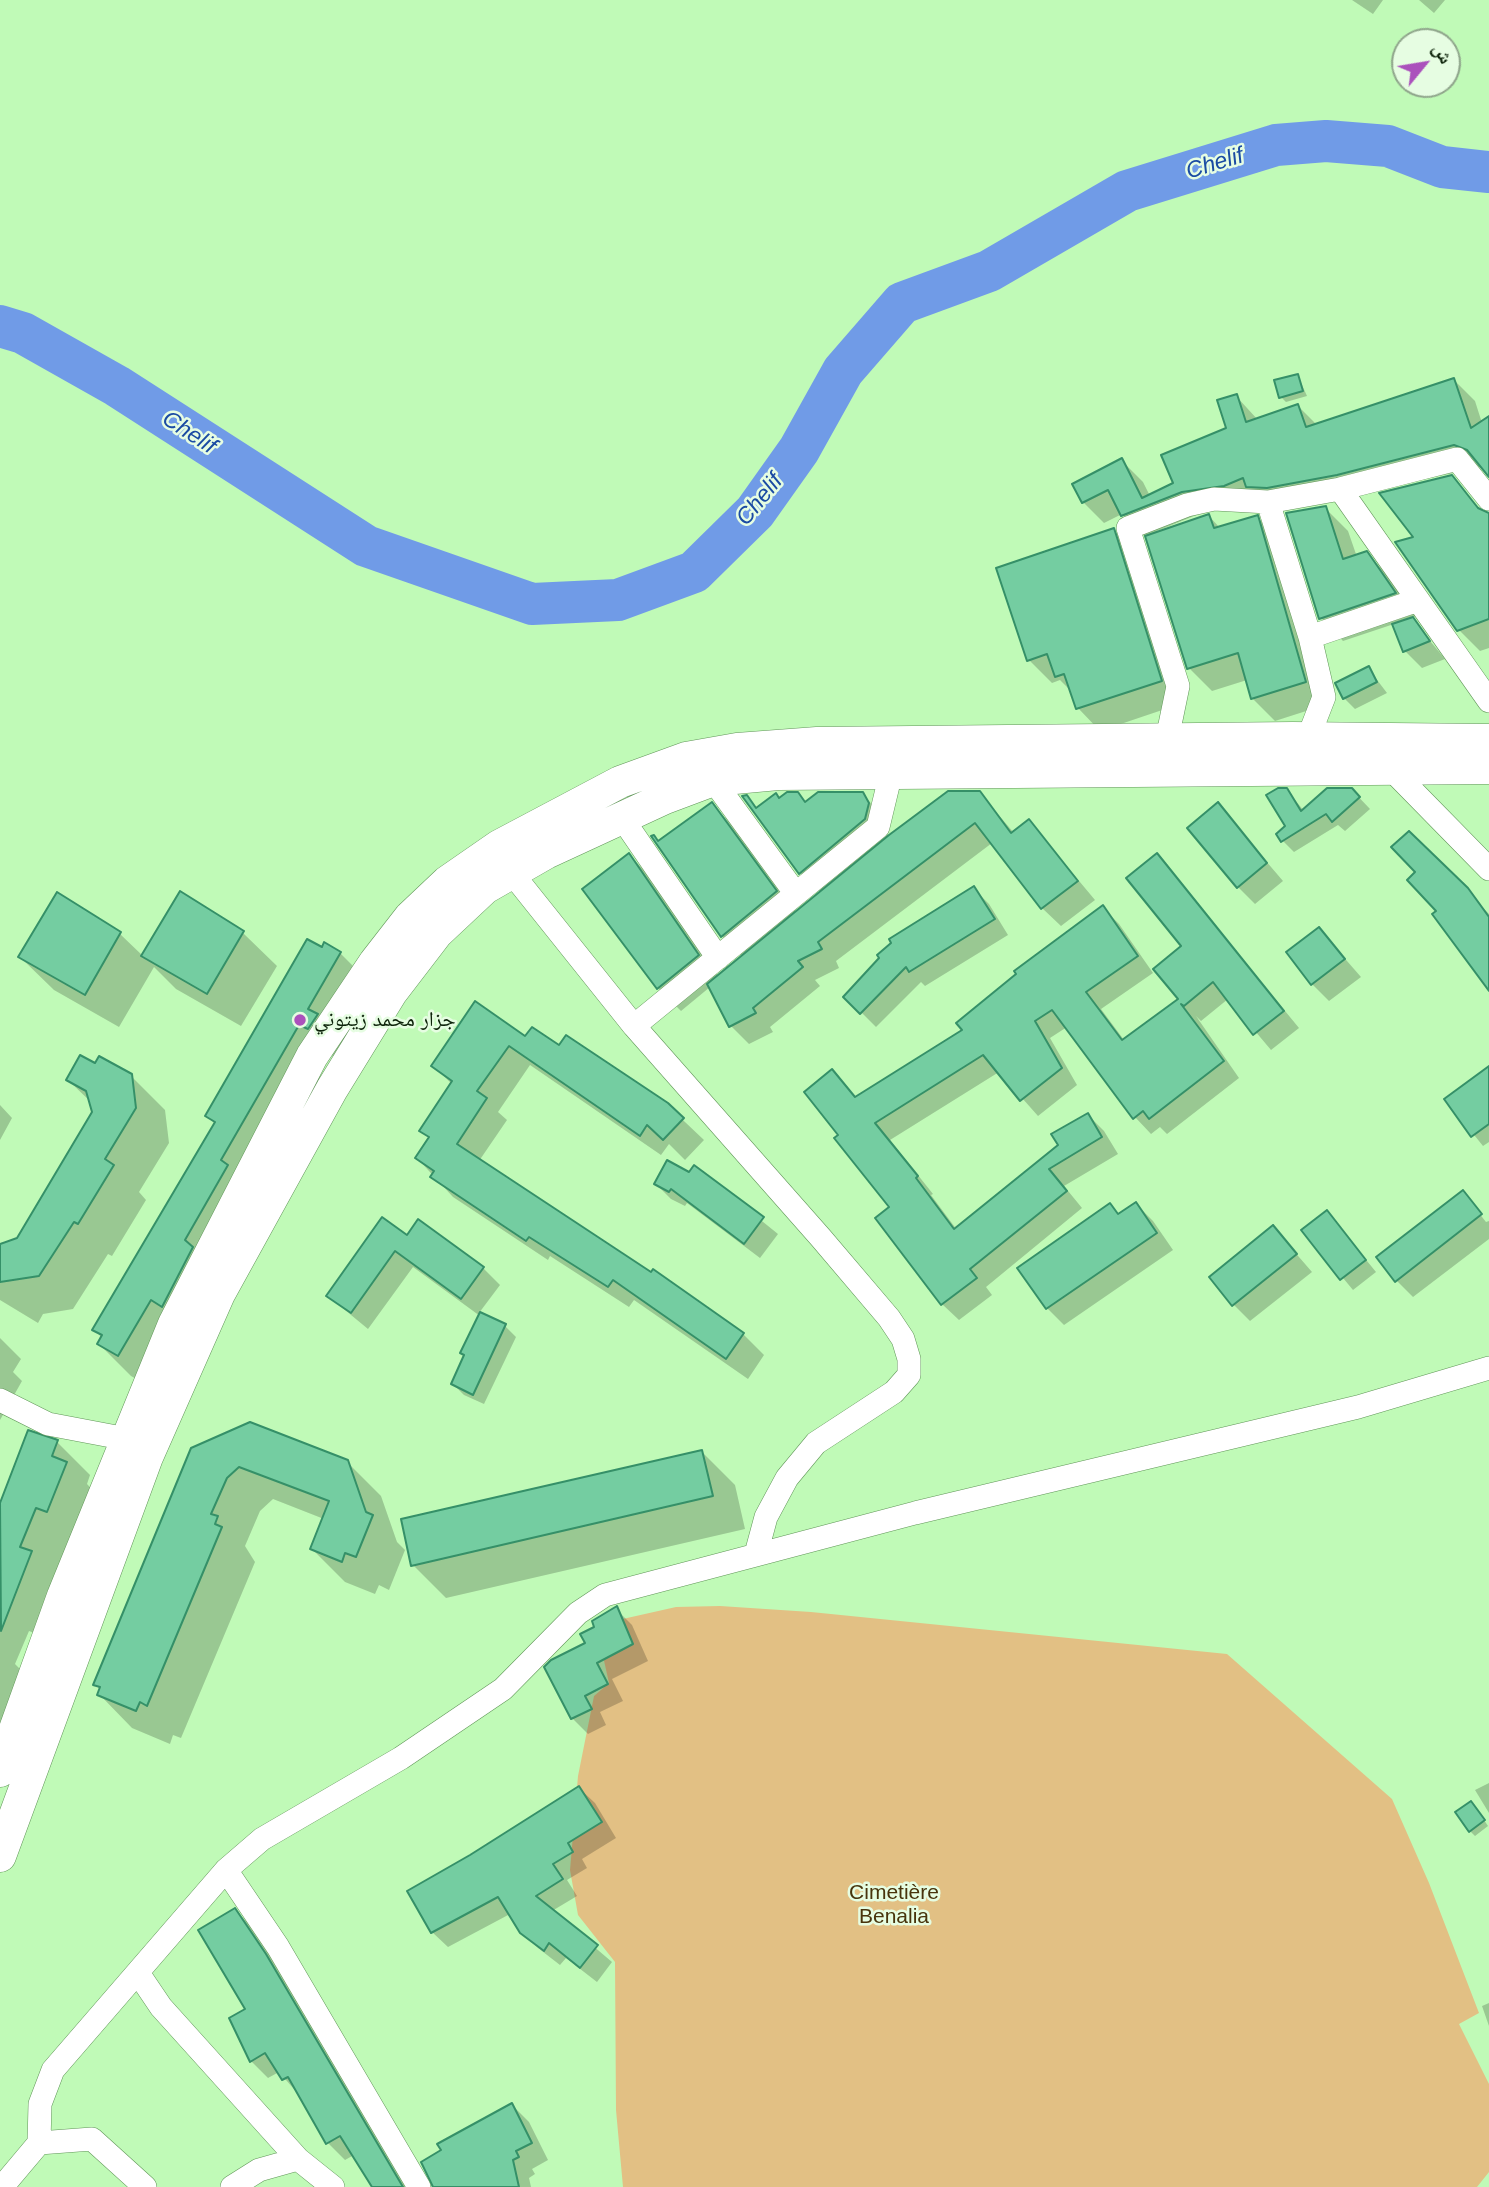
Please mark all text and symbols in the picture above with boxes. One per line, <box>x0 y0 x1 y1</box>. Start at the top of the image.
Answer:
north arrow <box>1391 28 1461 98</box>
text: ش <box>1429 39 1457 67</box>
water label: Chelif <box>1183 142 1247 186</box>
water label: Chelif <box>157 405 221 461</box>
water label: Chelif <box>731 468 789 532</box>
place label: جزار محمد زيتوني <box>314 1007 456 1033</box>
marker: جزار محمد زيتوني <box>292 1012 308 1028</box>
park label: Cimetière Benalia <box>849 1880 939 1930</box>

